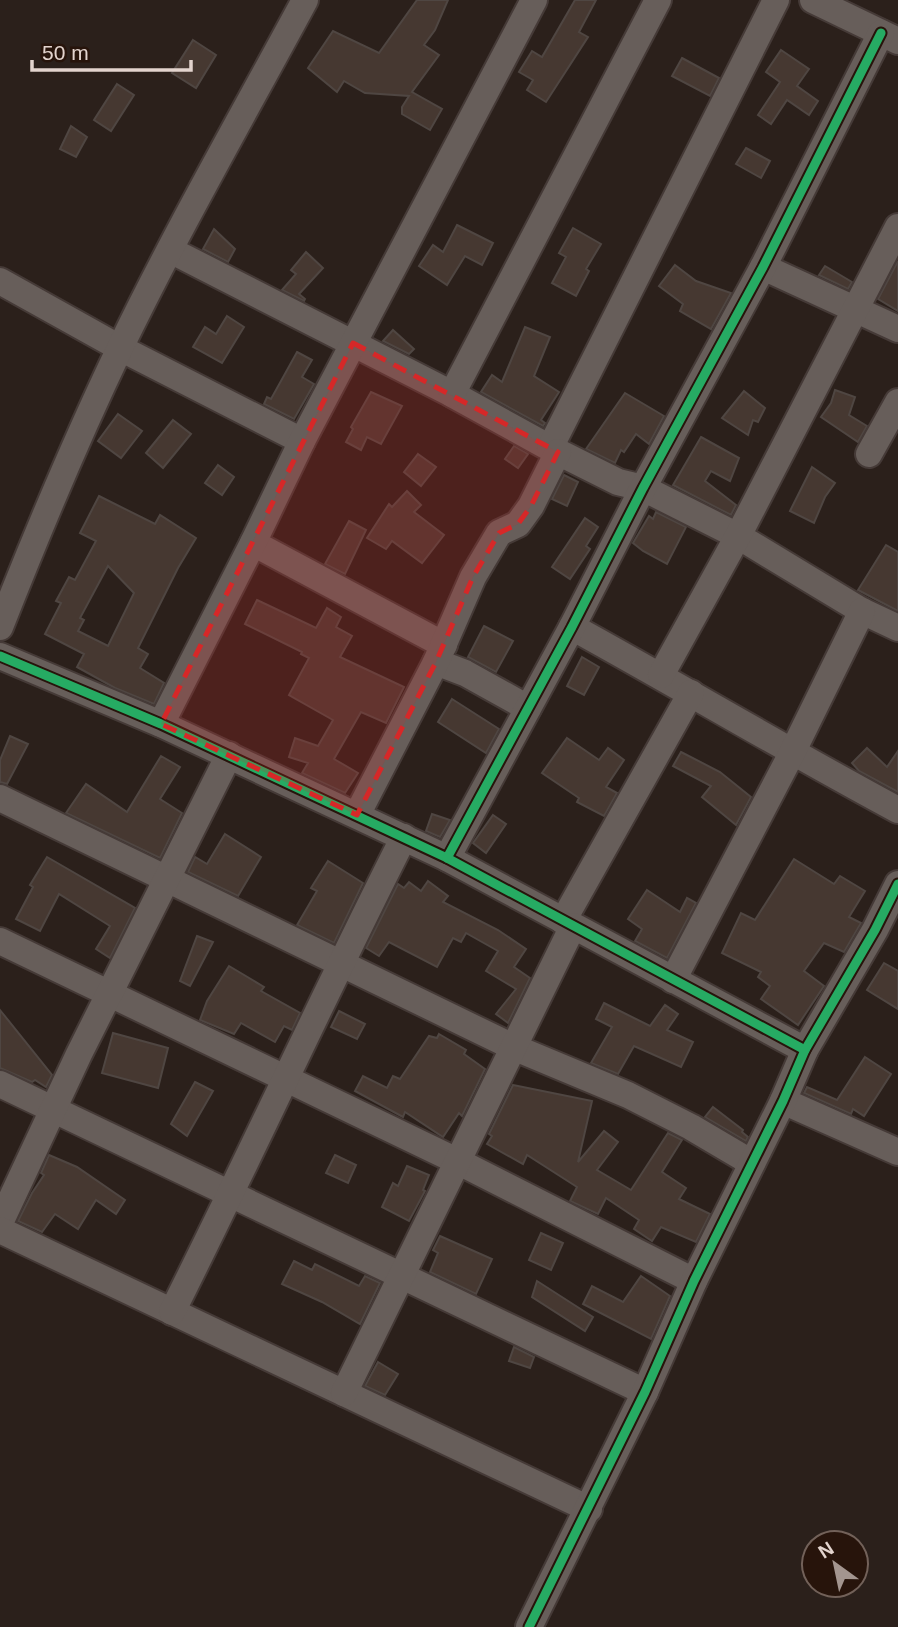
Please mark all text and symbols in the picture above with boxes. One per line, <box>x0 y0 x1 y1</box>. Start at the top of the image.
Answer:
scale bar <box>32 28 191 72</box>
text: 50 m <box>42 41 89 64</box>
north arrow <box>800 1529 870 1599</box>
text: N <box>815 1538 837 1563</box>

